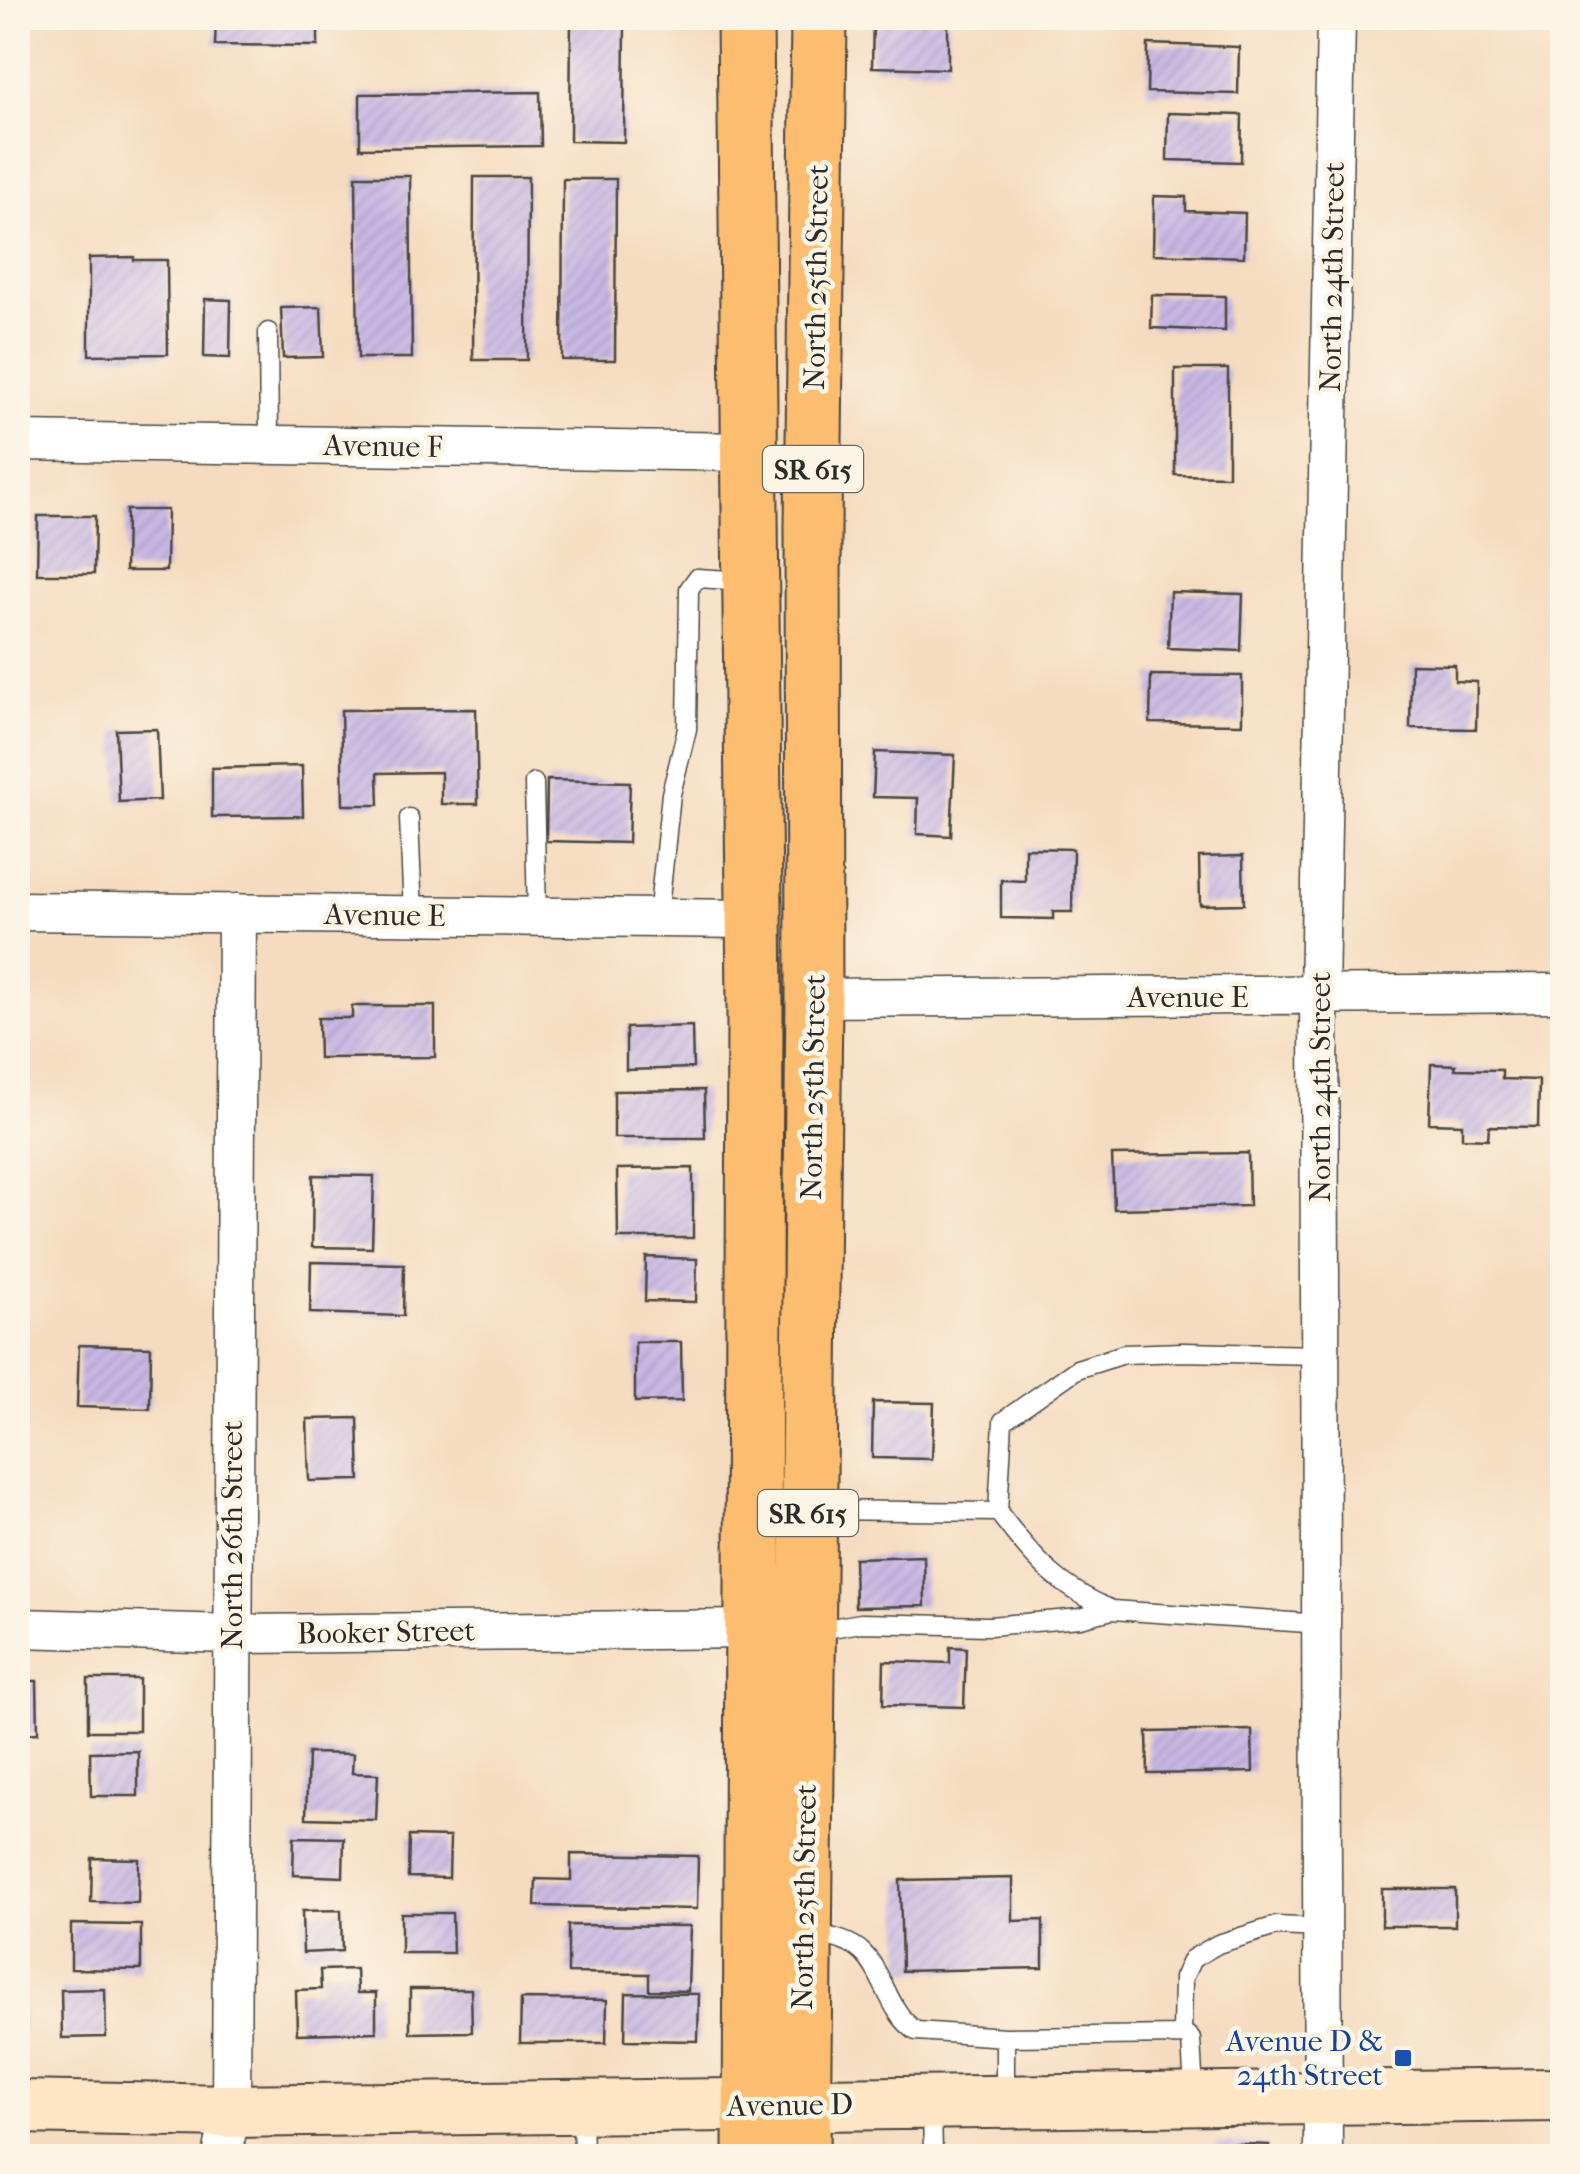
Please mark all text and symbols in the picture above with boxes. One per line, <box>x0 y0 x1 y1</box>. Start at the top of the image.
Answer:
street label: North 24th Street <box>1313 161 1352 393</box>
street label: North 25th Street <box>797 164 836 390</box>
street label: Avenue F <box>322 428 443 465</box>
road number: SR 615 <box>763 446 863 492</box>
street label: Avenue E <box>323 897 446 934</box>
street label: North 24th Street <box>1303 971 1338 1202</box>
street label: North 25th Street <box>794 974 833 1200</box>
street label: Avenue E <box>1126 980 1249 1015</box>
street label: North 26th Street <box>215 1420 250 1649</box>
road number: SR 615 <box>758 1490 858 1536</box>
street label: Booker Street <box>297 1613 476 1652</box>
street label: North 25th Street <box>785 1784 824 2010</box>
place label: Avenue D & 24th Street <box>1225 2024 1383 2093</box>
marker: Avenue D & 24th Street <box>1392 2047 1414 2069</box>
street label: Avenue D <box>726 2087 853 2124</box>

